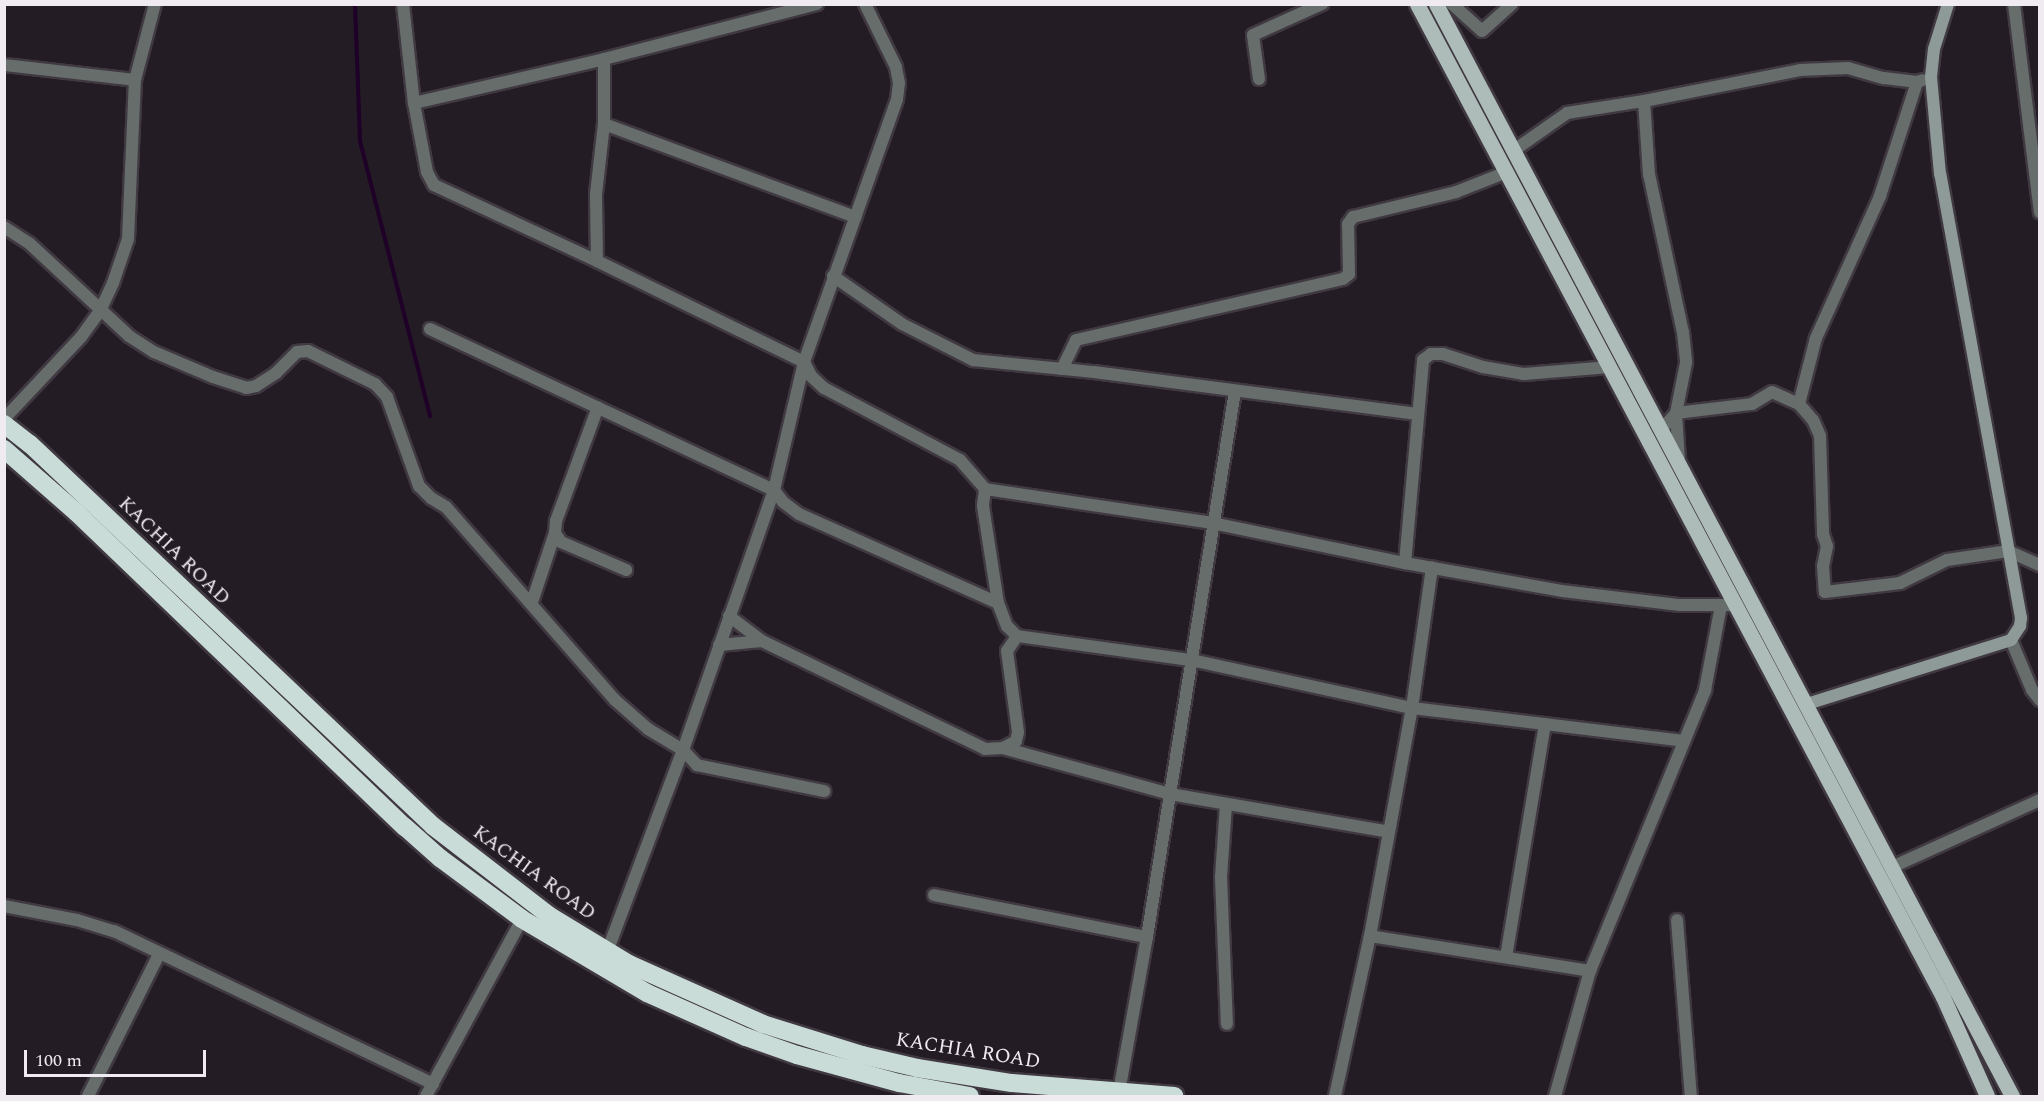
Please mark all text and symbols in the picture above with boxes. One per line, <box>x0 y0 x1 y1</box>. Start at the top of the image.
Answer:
street label: KACHIA ROAD <box>113 492 235 610</box>
street label: KACHIA ROAD <box>468 820 600 926</box>
street label: KACHIA ROAD <box>894 1028 1042 1074</box>
scale bar <box>27 1038 208 1076</box>
text: 100 m <box>35 1047 82 1074</box>

